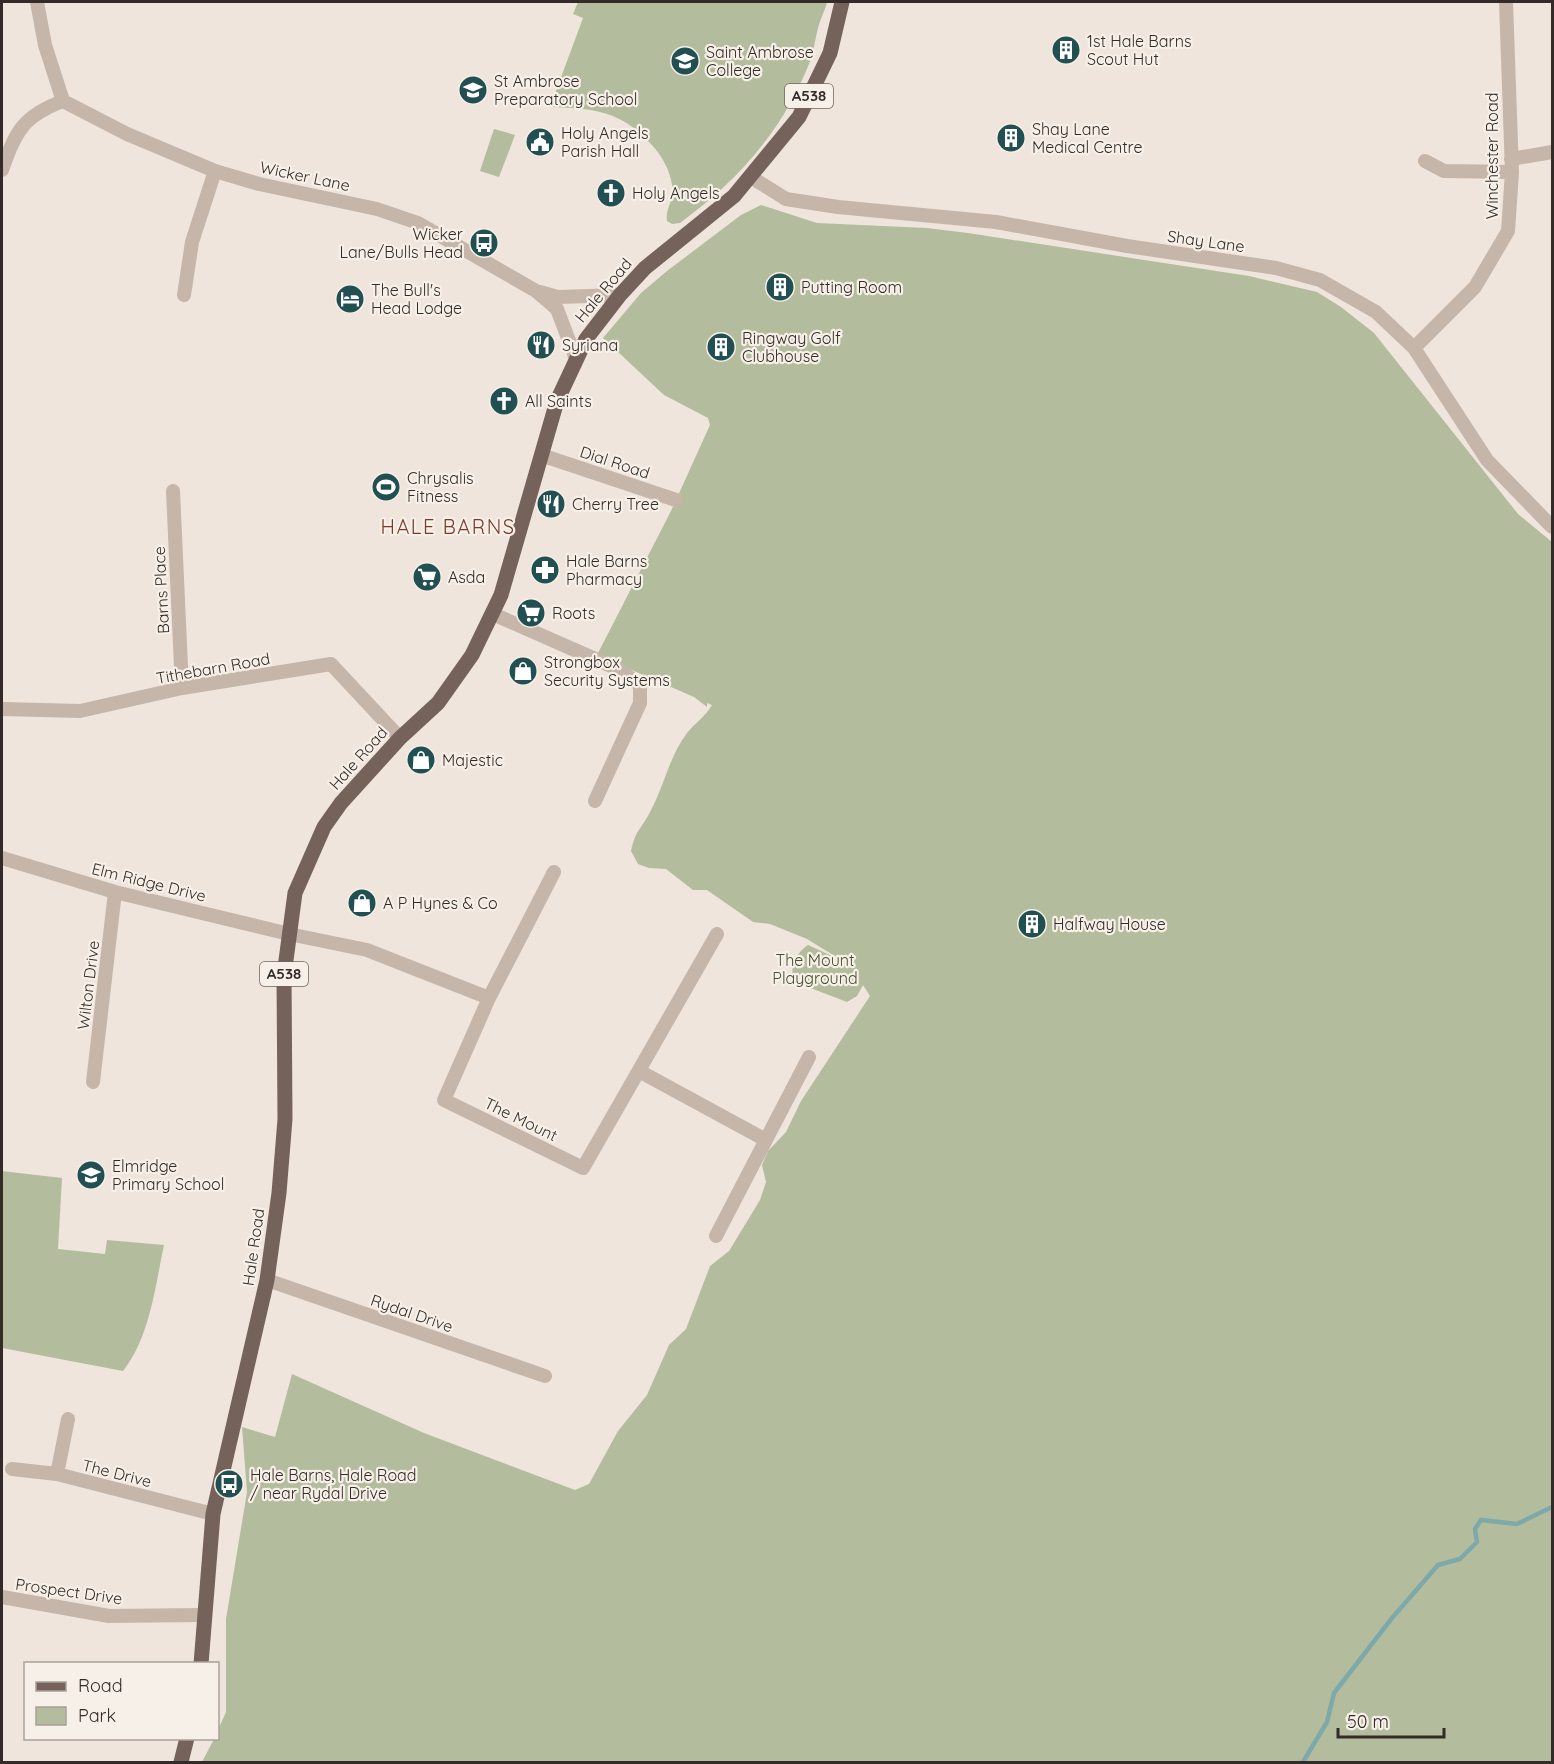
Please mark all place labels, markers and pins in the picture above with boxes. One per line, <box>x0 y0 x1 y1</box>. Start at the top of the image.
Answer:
place label: 1st Hale Barns Scout Hut <box>1087 31 1191 69</box>
building icon: 1st Hale Barns Scout Hut <box>1050 34 1082 66</box>
place label: Saint Ambrose College <box>706 42 814 80</box>
school or university icon: Saint Ambrose College <box>669 45 701 77</box>
place label: St Ambrose Preparatory School <box>494 71 637 109</box>
school or university icon: St Ambrose Preparatory School <box>457 74 489 106</box>
place label: Shay Lane Medical Centre <box>1032 119 1142 157</box>
building icon: Shay Lane Medical Centre <box>995 122 1027 154</box>
place label: Holy Angels Parish Hall <box>561 123 649 161</box>
public building icon: Holy Angels Parish Hall <box>524 126 556 158</box>
church icon: Holy Angels <box>595 177 627 209</box>
place label: Holy Angels <box>632 183 720 203</box>
place label: Wicker Lane/Bulls Head <box>339 224 463 262</box>
bus stop icon: Wicker Lane/Bulls Head <box>468 227 500 259</box>
building icon: Putting Room <box>764 271 796 303</box>
place label: Putting Room <box>801 277 902 297</box>
place label: The Bull's Head Lodge <box>371 280 462 318</box>
hotel icon: The Bull's Head Lodge <box>334 283 366 315</box>
place label: Ringway Golf Clubhouse <box>742 328 841 366</box>
restaurant icon: Syriana <box>525 329 557 361</box>
building icon: Ringway Golf Clubhouse <box>705 331 737 363</box>
place label: Syriana <box>562 335 618 355</box>
church icon: All Saints <box>488 385 520 417</box>
place label: All Saints <box>525 391 592 411</box>
place label: Chrysalis Fitness <box>407 468 474 506</box>
sports icon: Chrysalis Fitness <box>370 471 402 503</box>
restaurant icon: Cherry Tree <box>535 488 567 520</box>
place label: Cherry Tree <box>572 494 659 514</box>
place label: Hale Barns Pharmacy <box>566 551 647 589</box>
pharmacy icon: Hale Barns Pharmacy <box>529 554 561 586</box>
supermarket icon: Asda <box>411 561 443 593</box>
place label: Asda <box>448 567 485 587</box>
supermarket icon: Roots <box>515 597 547 629</box>
place label: Roots <box>552 603 595 623</box>
place label: Strongbox Security Systems <box>544 652 670 690</box>
shop icon: Strongbox Security Systems <box>507 655 539 687</box>
shop icon: Majestic <box>405 744 437 776</box>
place label: Majestic <box>442 750 503 770</box>
shop icon: A P Hynes & Co <box>346 887 378 919</box>
place label: A P Hynes & Co <box>383 893 498 913</box>
building icon: Halfway House <box>1016 908 1048 940</box>
place label: Halfway House <box>1053 914 1166 934</box>
place label: Elmridge Primary School <box>112 1156 224 1194</box>
school or university icon: Elmridge Primary School <box>75 1159 107 1191</box>
place label: Hale Barns, Hale Road / near Rydal Drive <box>250 1465 416 1503</box>
bus stop icon: Hale Barns, Hale Road / near Rydal Drive <box>213 1468 245 1500</box>

